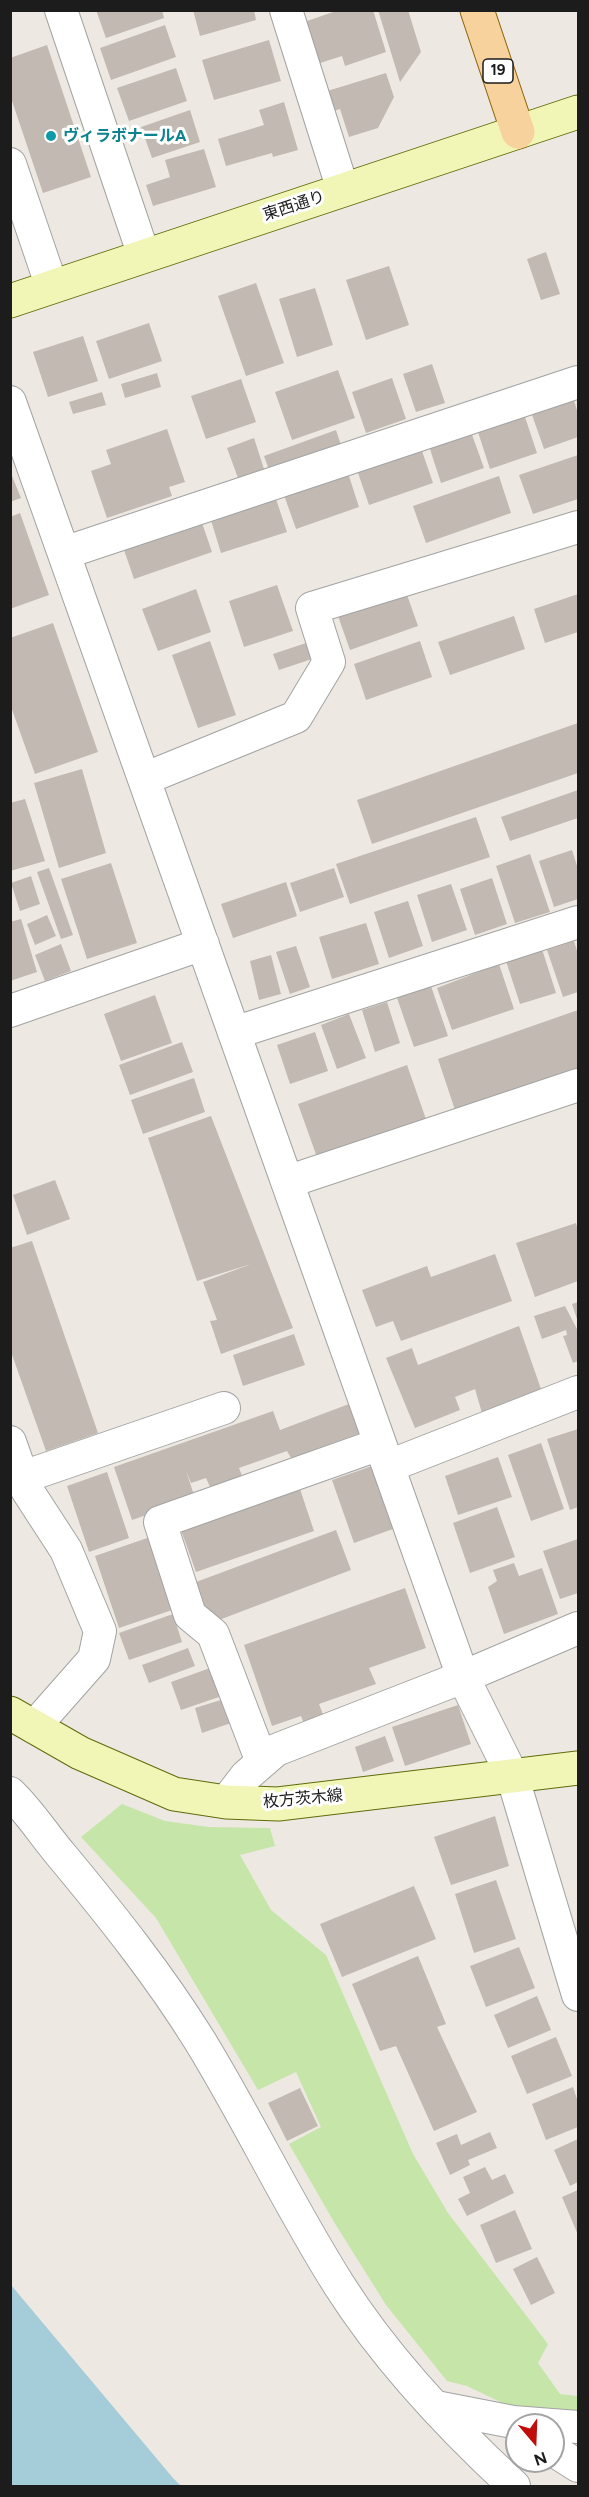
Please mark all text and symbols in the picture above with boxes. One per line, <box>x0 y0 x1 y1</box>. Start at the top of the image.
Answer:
road number: 19 <box>483 59 513 83</box>
place label: ヴィラボナールA <box>63 126 186 146</box>
marker: ヴィラボナールA <box>44 129 58 143</box>
street label: 東西通り <box>261 187 327 225</box>
street label: 枚方茨木線 <box>262 1786 344 1812</box>
north arrow <box>505 2413 565 2473</box>
text: N <box>531 2448 549 2470</box>

